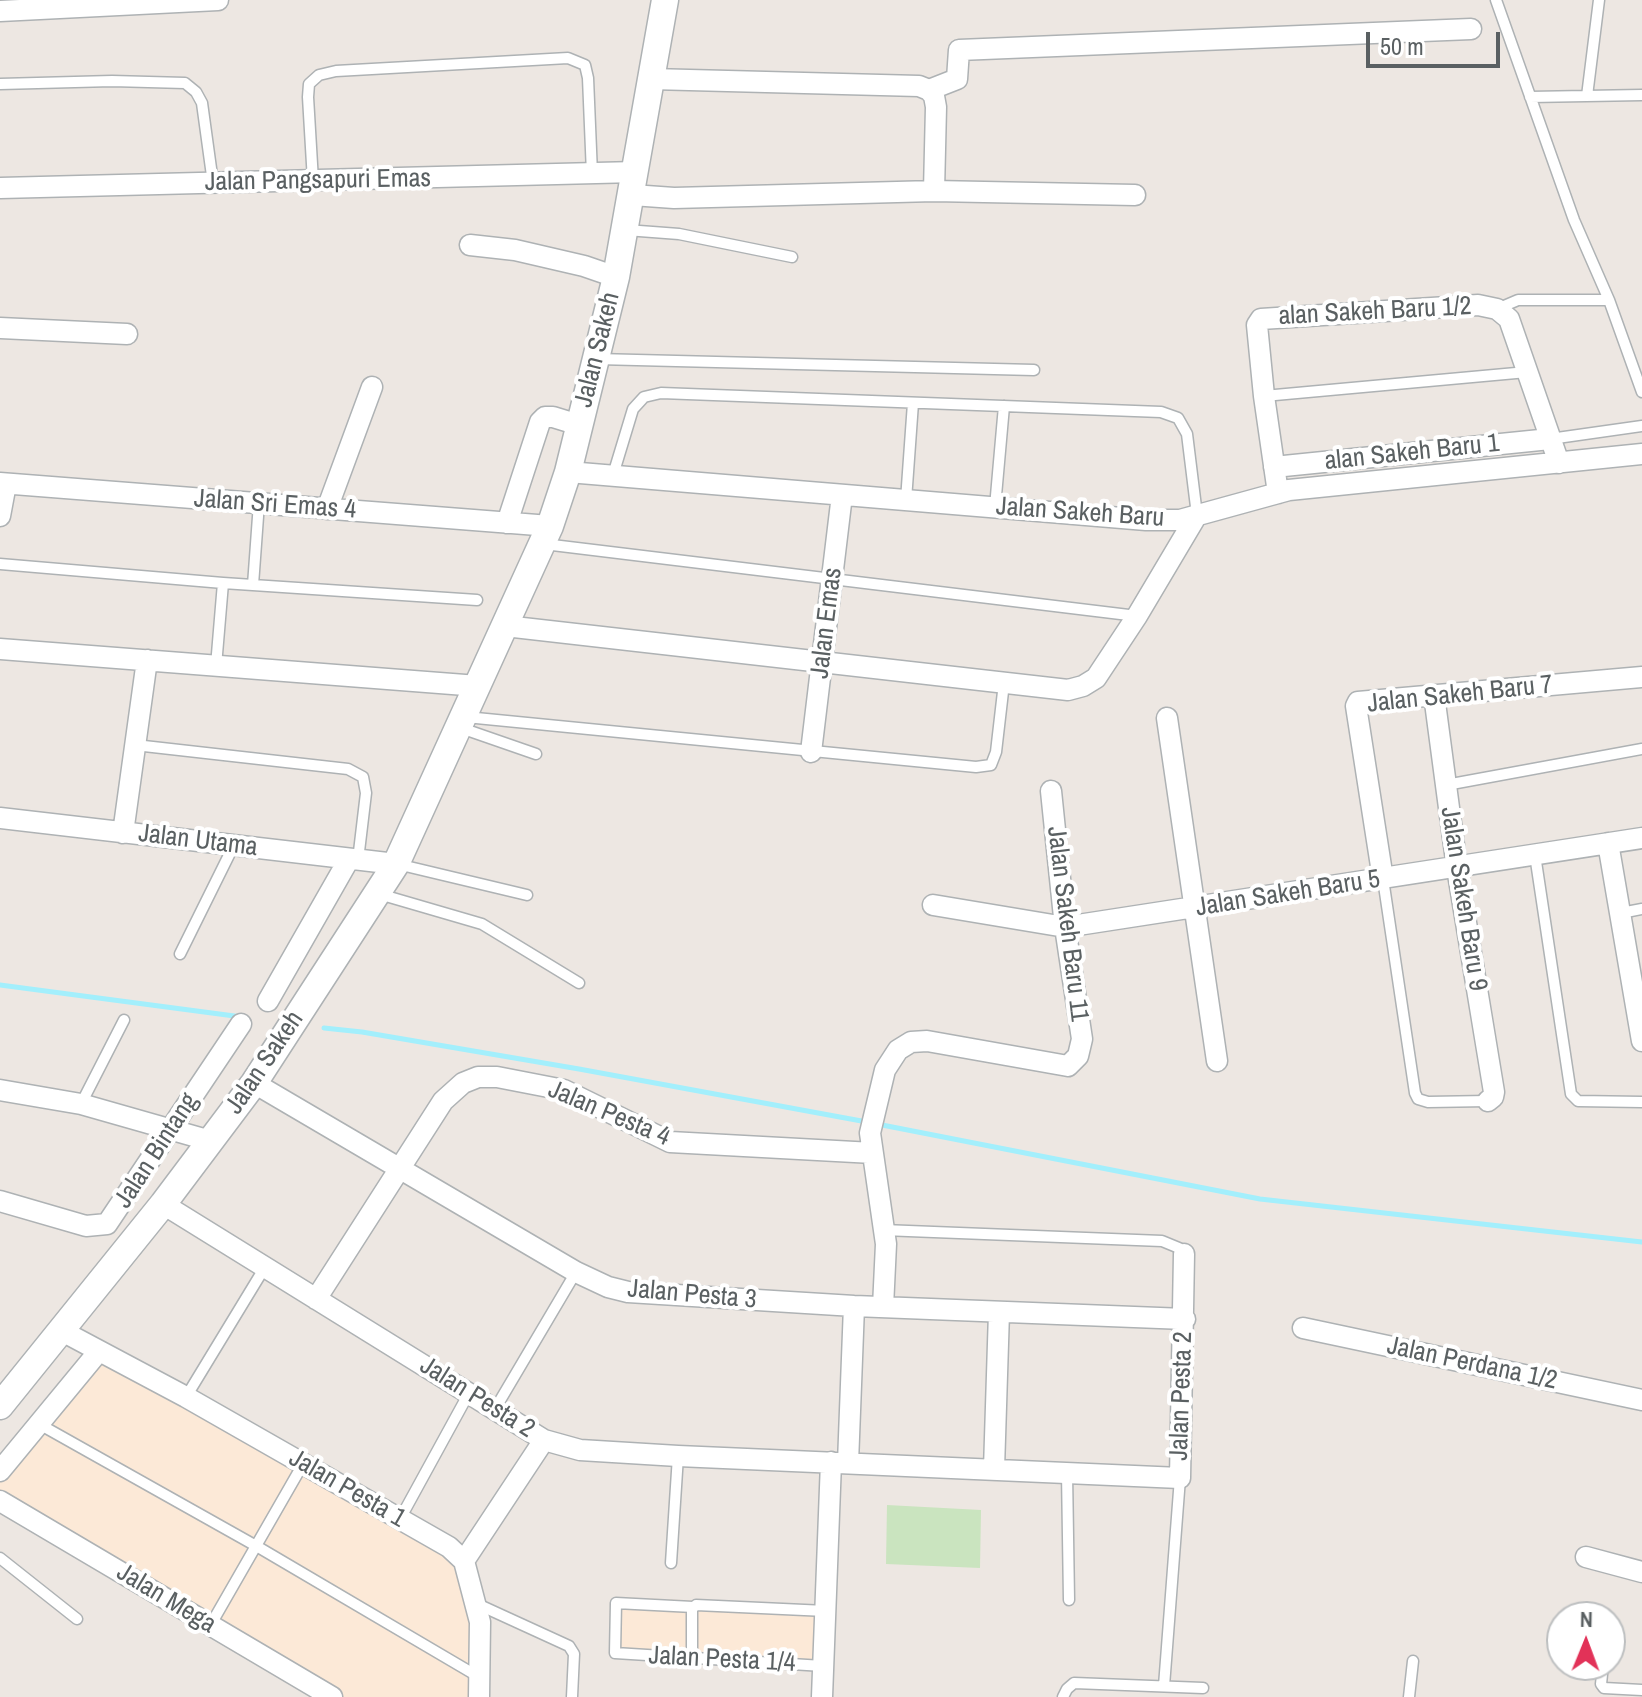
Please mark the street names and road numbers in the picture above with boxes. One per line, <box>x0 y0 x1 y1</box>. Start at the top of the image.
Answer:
street label: Jalan Pangsapuri Emas <box>205 163 431 199</box>
street label: Jalan Sakeh <box>569 289 627 411</box>
street label: alan Sakeh Baru 1/2 <box>1278 291 1472 333</box>
street label: alan Sakeh Baru 1 <box>1323 428 1501 478</box>
street label: Jalan Sri Emas 4 <box>193 484 357 526</box>
street label: Jalan Sakeh Baru <box>995 492 1165 534</box>
street label: Jalan Emas <box>805 566 849 680</box>
street label: Jalan Sakeh Baru 7 <box>1366 670 1554 720</box>
street label: Jalan Sakeh Baru 9 <box>1433 805 1493 993</box>
street label: Jalan Utama <box>137 818 259 864</box>
street label: Jalan Sakeh Baru 11 <box>1040 825 1094 1023</box>
street label: Jalan Sakeh Baru 5 <box>1194 864 1382 924</box>
street label: Jalan Sakeh <box>219 1006 311 1120</box>
street label: Jalan Pesta 4 <box>543 1074 675 1154</box>
street label: Jalan Bintang <box>108 1088 206 1214</box>
street label: Jalan Pesta 3 <box>626 1274 758 1316</box>
street label: Jalan Pesta 2 <box>1164 1331 1200 1461</box>
street label: Jalan Perdana 1/2 <box>1384 1331 1560 1397</box>
street label: Jalan Pesta 2 <box>414 1351 540 1445</box>
street label: Jalan Pesta 1 <box>283 1443 411 1535</box>
street label: Jalan Mega <box>111 1557 221 1641</box>
street label: Jalan Pesta 1/4 <box>648 1641 796 1679</box>

